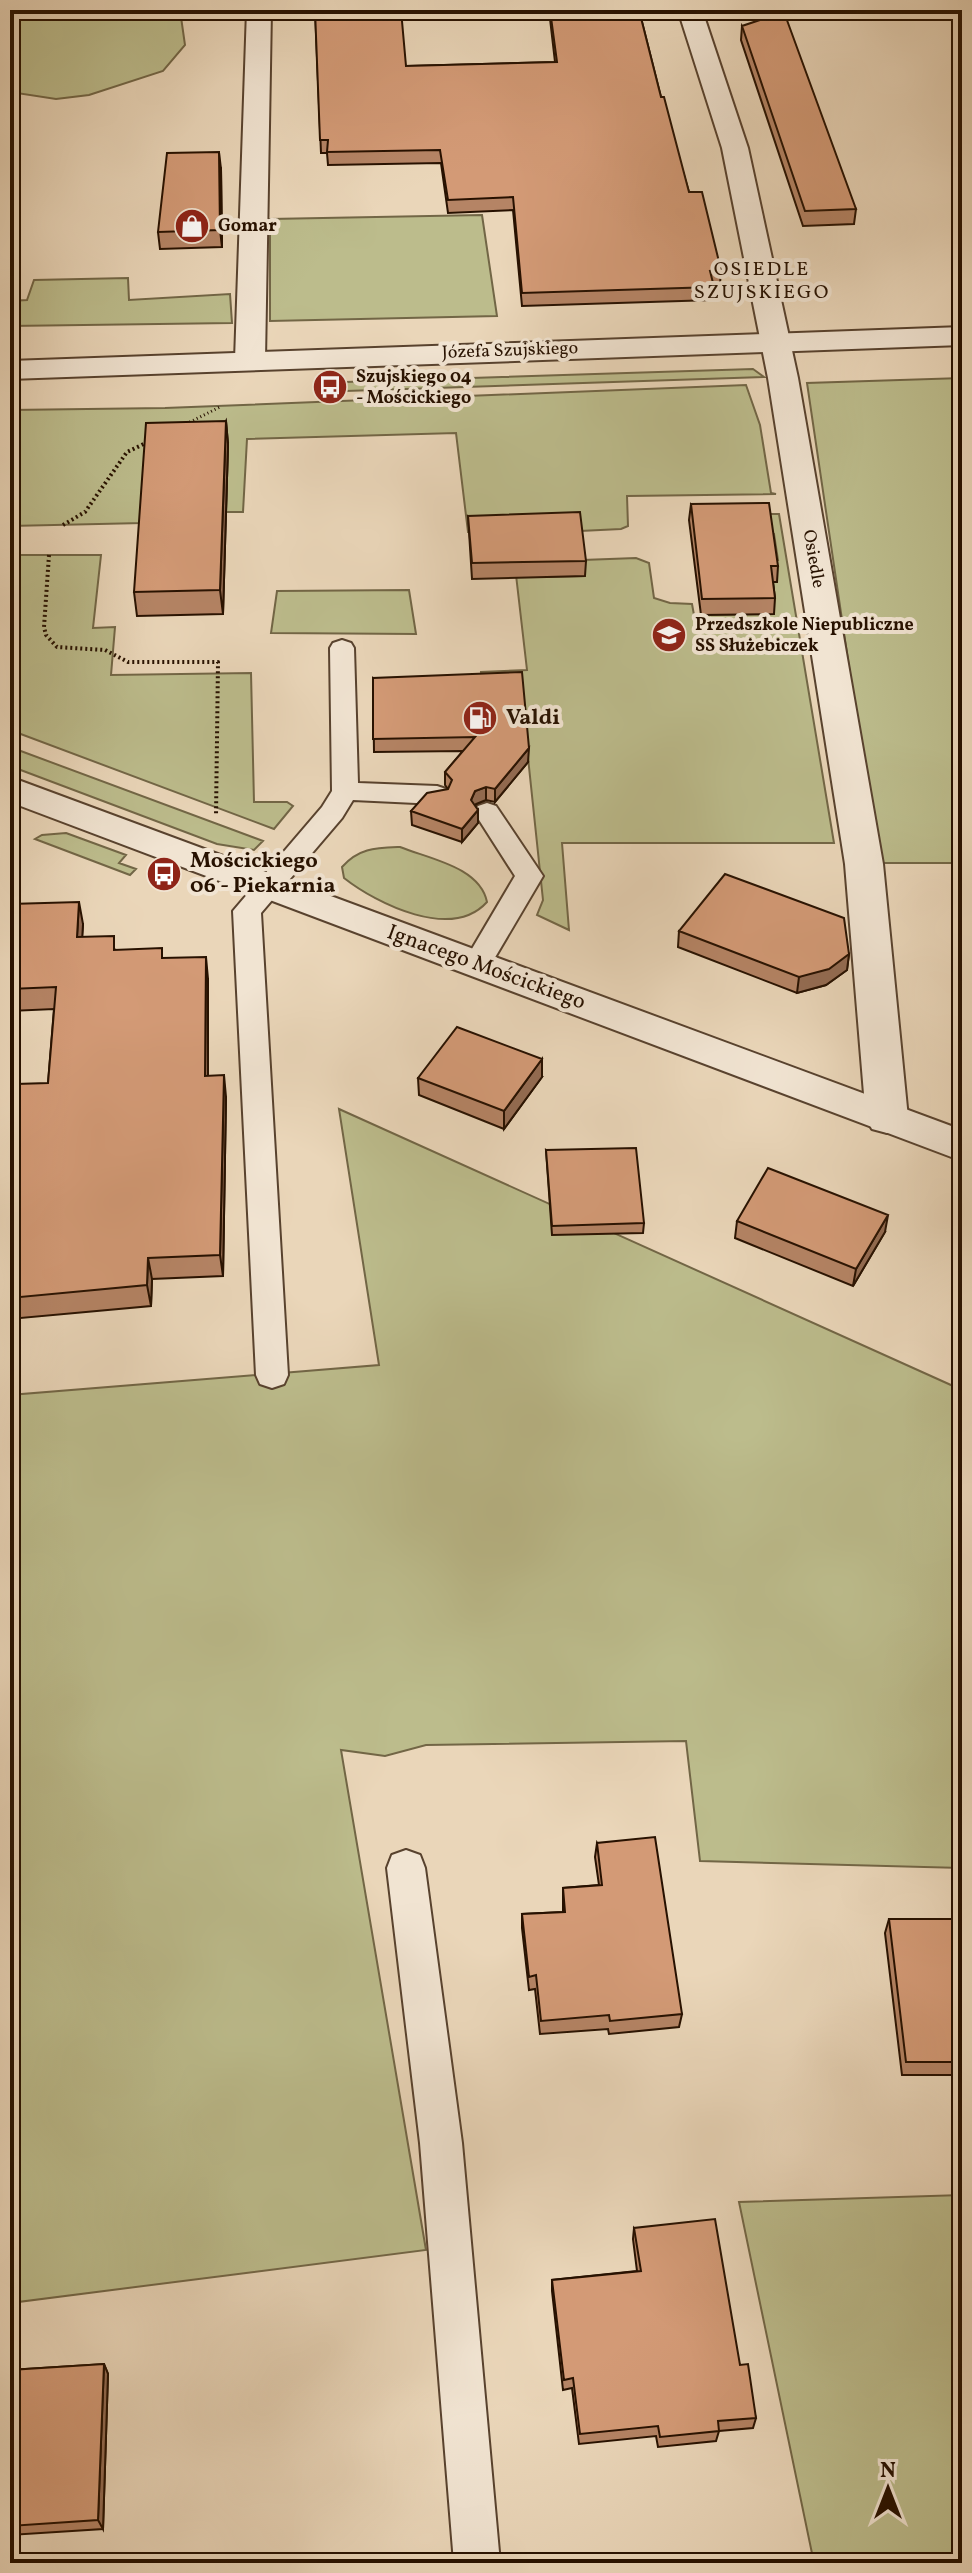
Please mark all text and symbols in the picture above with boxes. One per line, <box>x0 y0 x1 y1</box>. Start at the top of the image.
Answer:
shop icon: Gomar <box>173 207 211 245</box>
place label: Gomar <box>218 214 277 239</box>
district label: OSIEDLE SZUJSKIEGO <box>694 256 830 307</box>
street label: Józefa Szujskiego <box>441 336 579 366</box>
place label: Szujskiego 04 - Mościckiego <box>356 365 472 411</box>
bus stop icon: Szujskiego 04 - Mościckiego <box>311 368 349 406</box>
street label: Osiedle <box>796 528 830 590</box>
place label: Przedszkole Niepubliczne SS Służebiczek <box>695 613 914 659</box>
school or university icon: Przedszkole Niepubliczne SS Służebiczek <box>650 616 688 654</box>
fuel station icon: Valdi <box>461 699 499 737</box>
place label: Valdi <box>506 703 560 734</box>
place label: Mościckiego 06 - Piekarnia <box>190 846 336 902</box>
bus stop icon: Mościckiego 06 - Piekarnia <box>145 855 183 893</box>
street label: Ignacego Mościckiego <box>382 918 590 1018</box>
north arrow <box>848 2449 928 2529</box>
text: N <box>880 2456 896 2487</box>

